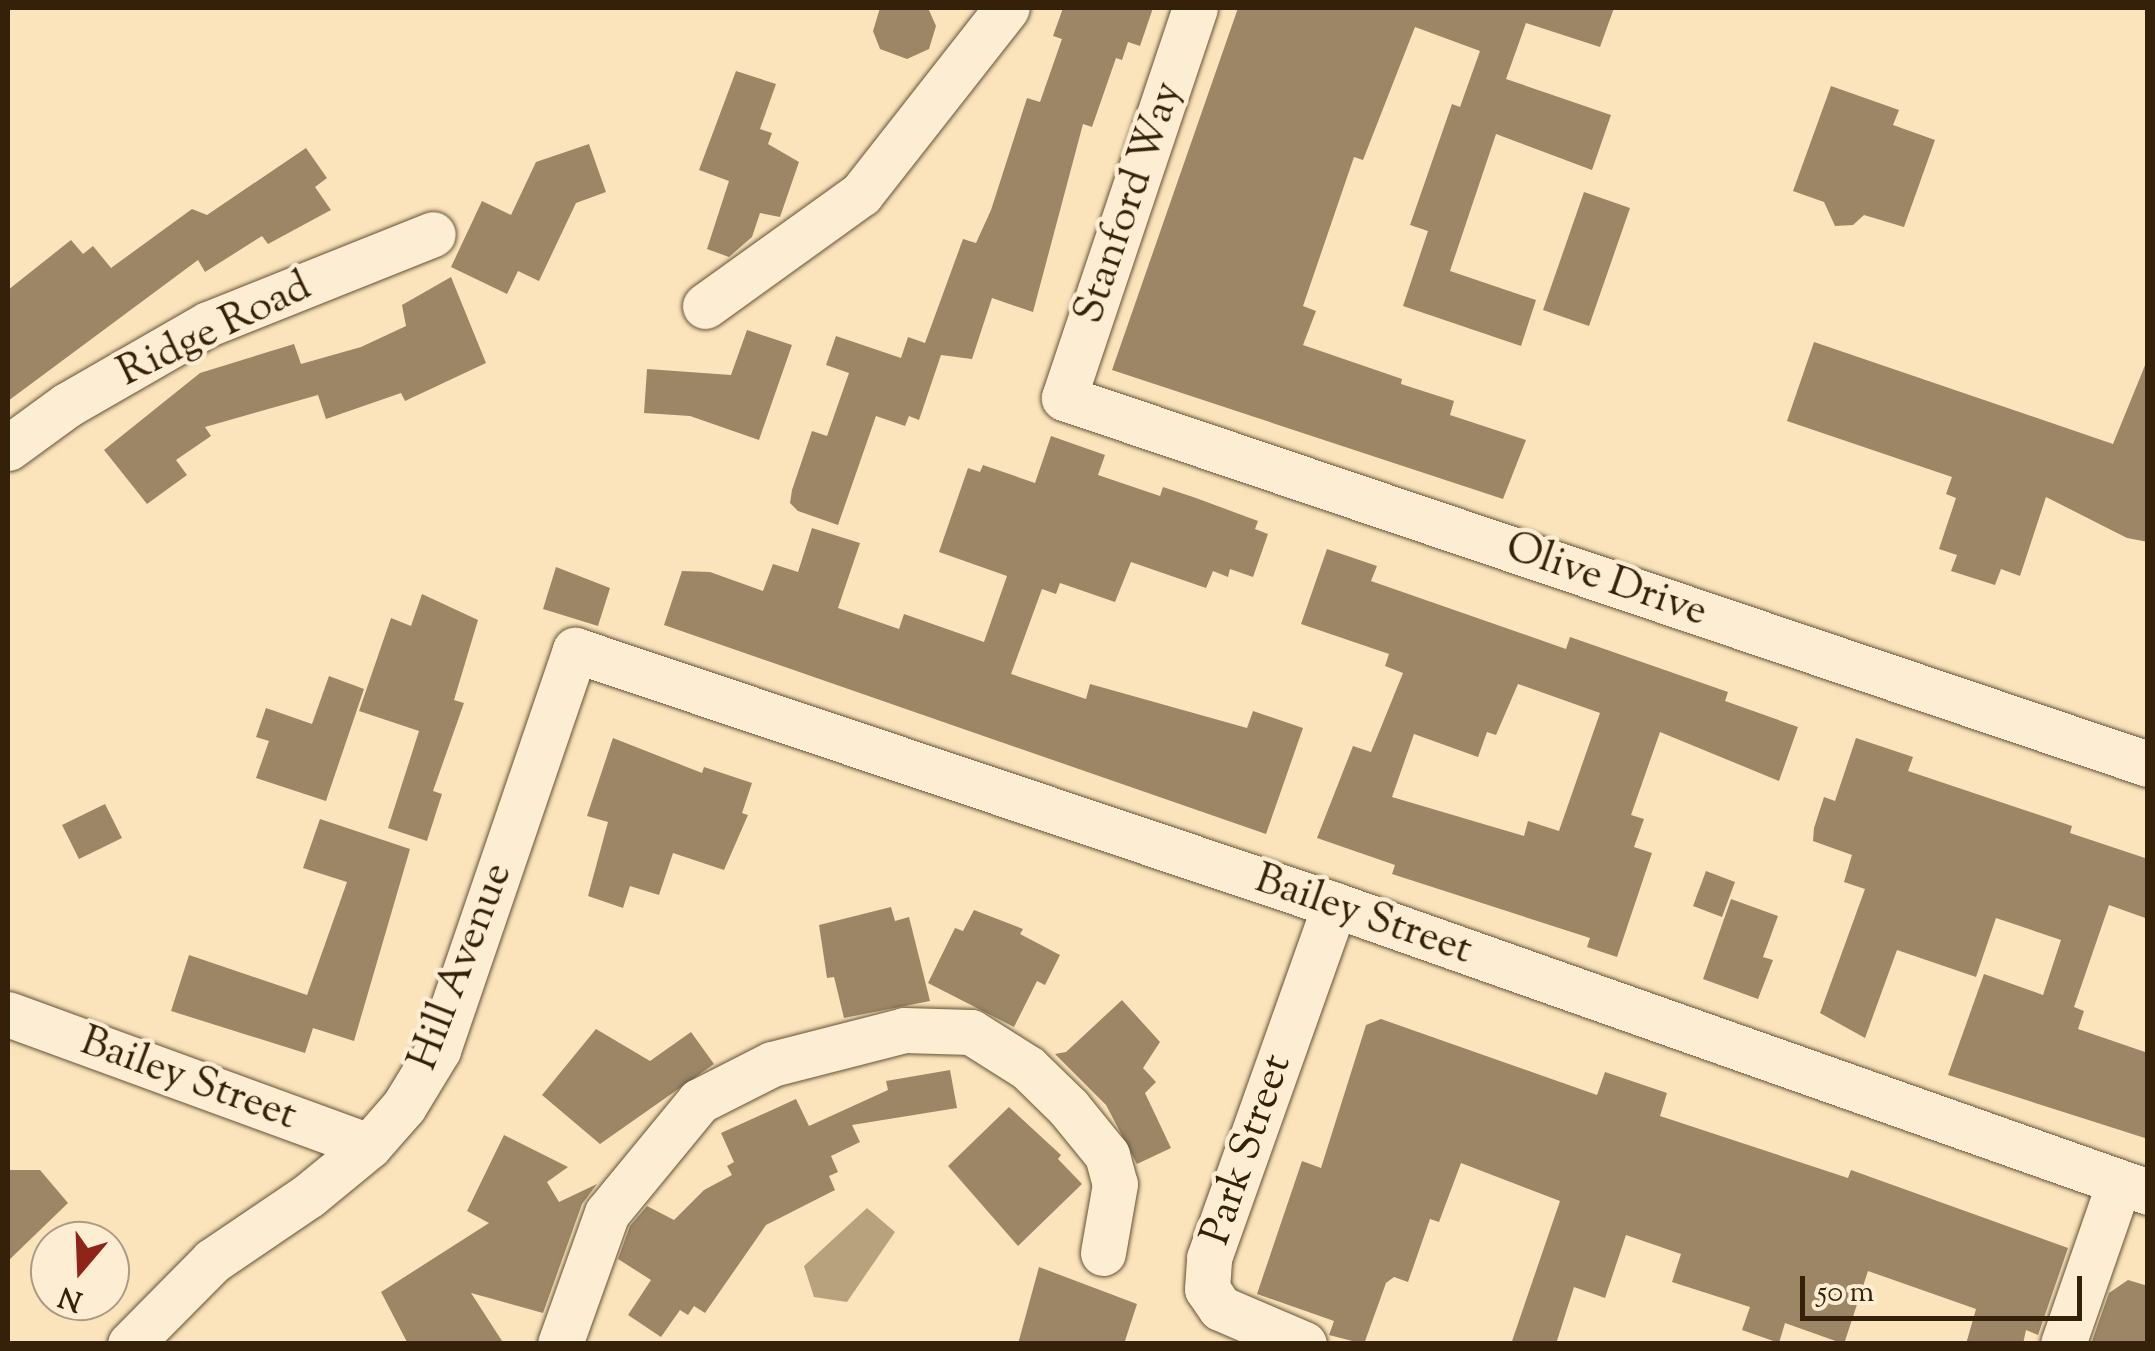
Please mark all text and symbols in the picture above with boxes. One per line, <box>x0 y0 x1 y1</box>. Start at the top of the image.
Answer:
street label: Stanford Way <box>1065 75 1195 331</box>
street label: Ridge Road <box>110 263 320 399</box>
street label: Olive Drive <box>1499 523 1713 639</box>
street label: Bailey Street <box>1248 855 1478 977</box>
street label: Hill Avenue <box>399 856 525 1078</box>
street label: Bailey Street <box>73 1018 303 1142</box>
street label: Park Street <box>1192 1048 1304 1252</box>
north arrow <box>30 1221 130 1321</box>
scale bar <box>1805 1256 2088 1318</box>
text: 50 m <box>1817 1272 1874 1315</box>
text: N <box>54 1275 88 1320</box>

